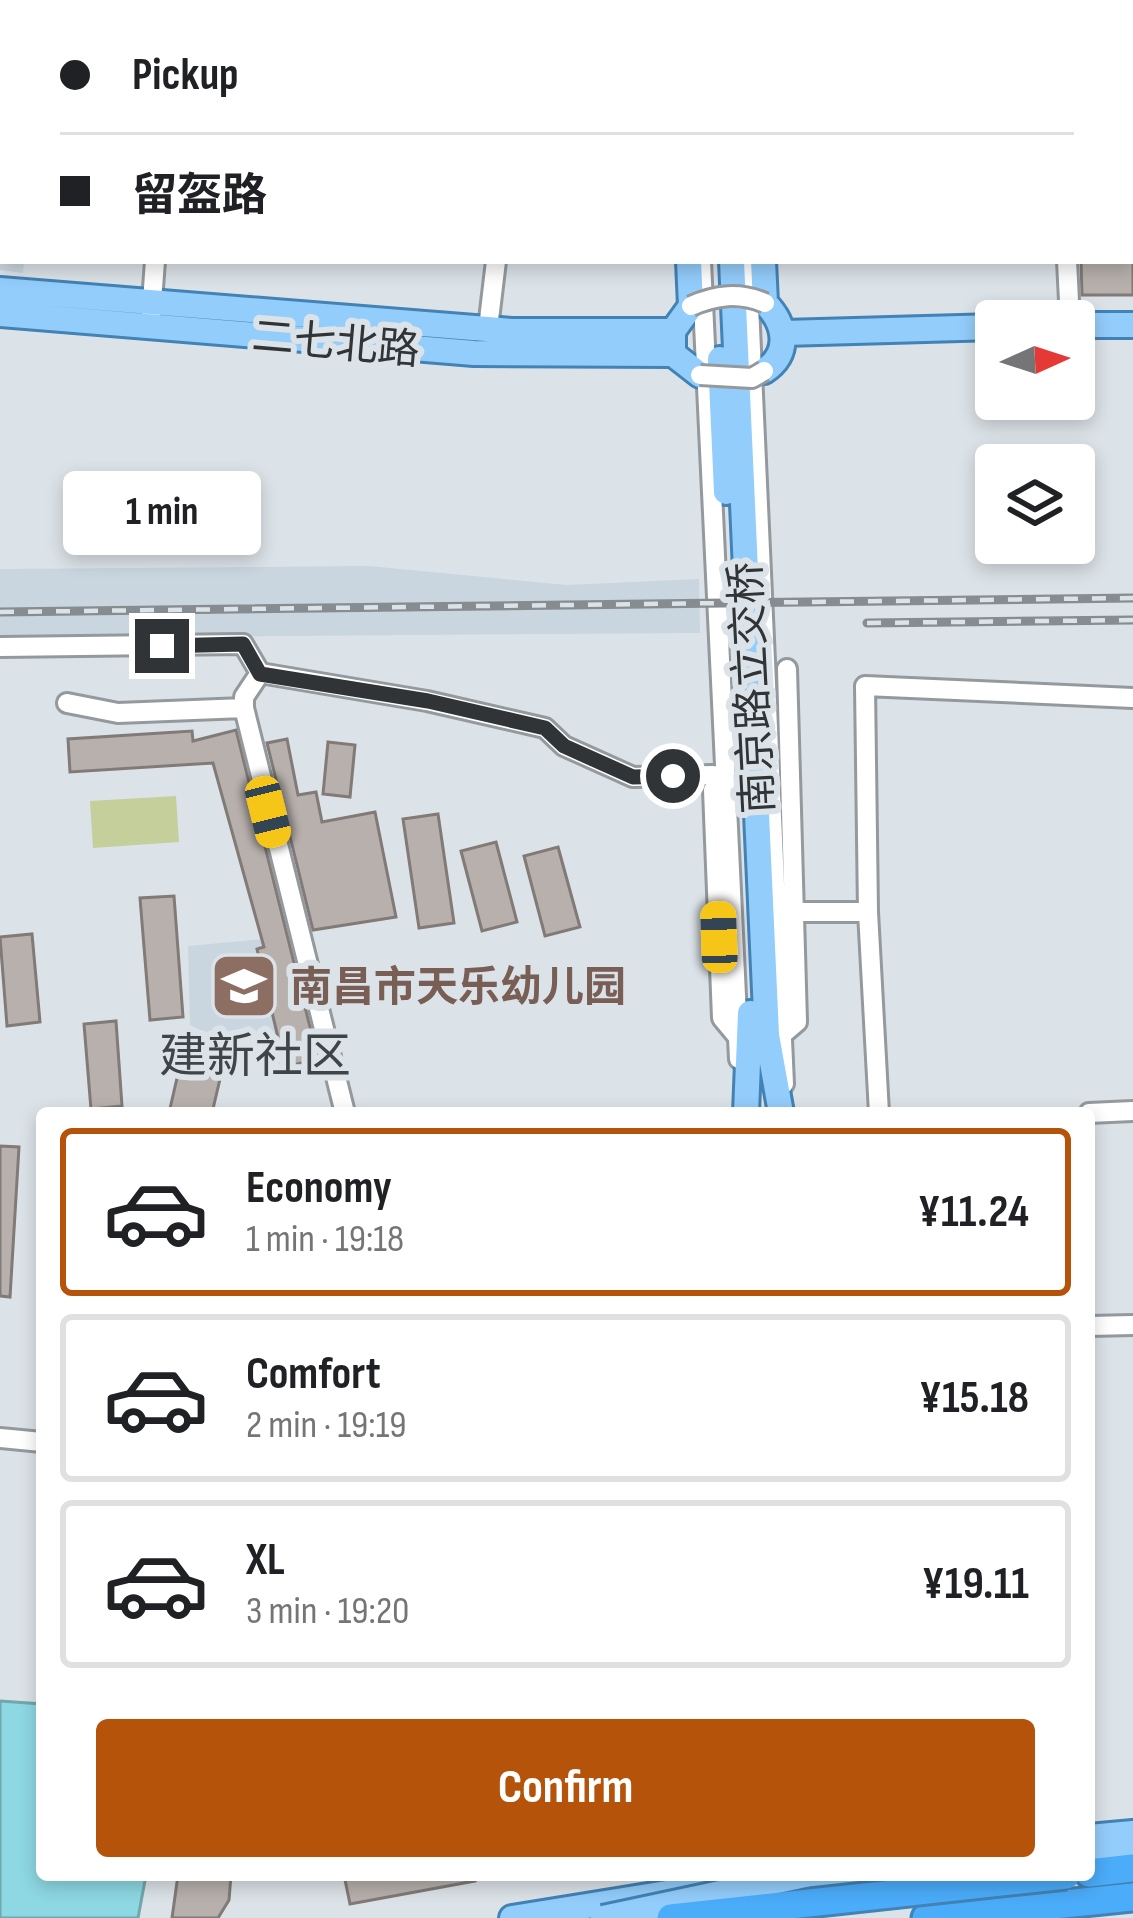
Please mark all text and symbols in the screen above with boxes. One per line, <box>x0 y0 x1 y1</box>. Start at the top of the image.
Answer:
text: Pickup <box>132 48 239 103</box>
text: 留盔路 <box>132 169 267 224</box>
north arrow <box>975 300 1095 420</box>
map controls <box>975 300 1095 564</box>
street label: 二七北路 <box>250 312 422 377</box>
button: layers <box>975 444 1095 564</box>
callout: 1 min <box>63 472 261 556</box>
text: 1 min <box>126 489 198 536</box>
street label: 南京路立交桥 <box>721 561 786 815</box>
route end <box>135 619 189 673</box>
route start <box>646 749 700 803</box>
car <box>242 773 294 851</box>
car <box>700 900 738 974</box>
school or university icon: 南昌市天乐幼儿园 <box>209 951 279 1021</box>
place label: 南昌市天乐幼儿园 <box>290 963 626 1014</box>
district label: 建新社区 <box>159 1029 351 1086</box>
icon: car <box>102 1158 210 1266</box>
text: Economy <box>246 1161 392 1216</box>
text: ¥11.24 <box>918 1185 1029 1240</box>
text: 1 min · 19:18 <box>246 1216 404 1263</box>
icon: car <box>102 1344 210 1452</box>
text: Comfort <box>246 1347 381 1402</box>
text: ¥15.18 <box>919 1371 1029 1426</box>
text: 2 min · 19:19 <box>246 1402 407 1449</box>
icon: car <box>102 1530 210 1638</box>
text: XL <box>246 1533 285 1588</box>
text: ¥19.11 <box>922 1557 1029 1612</box>
text: 3 min · 19:20 <box>246 1588 409 1635</box>
button: Confirm <box>96 1719 1035 1857</box>

